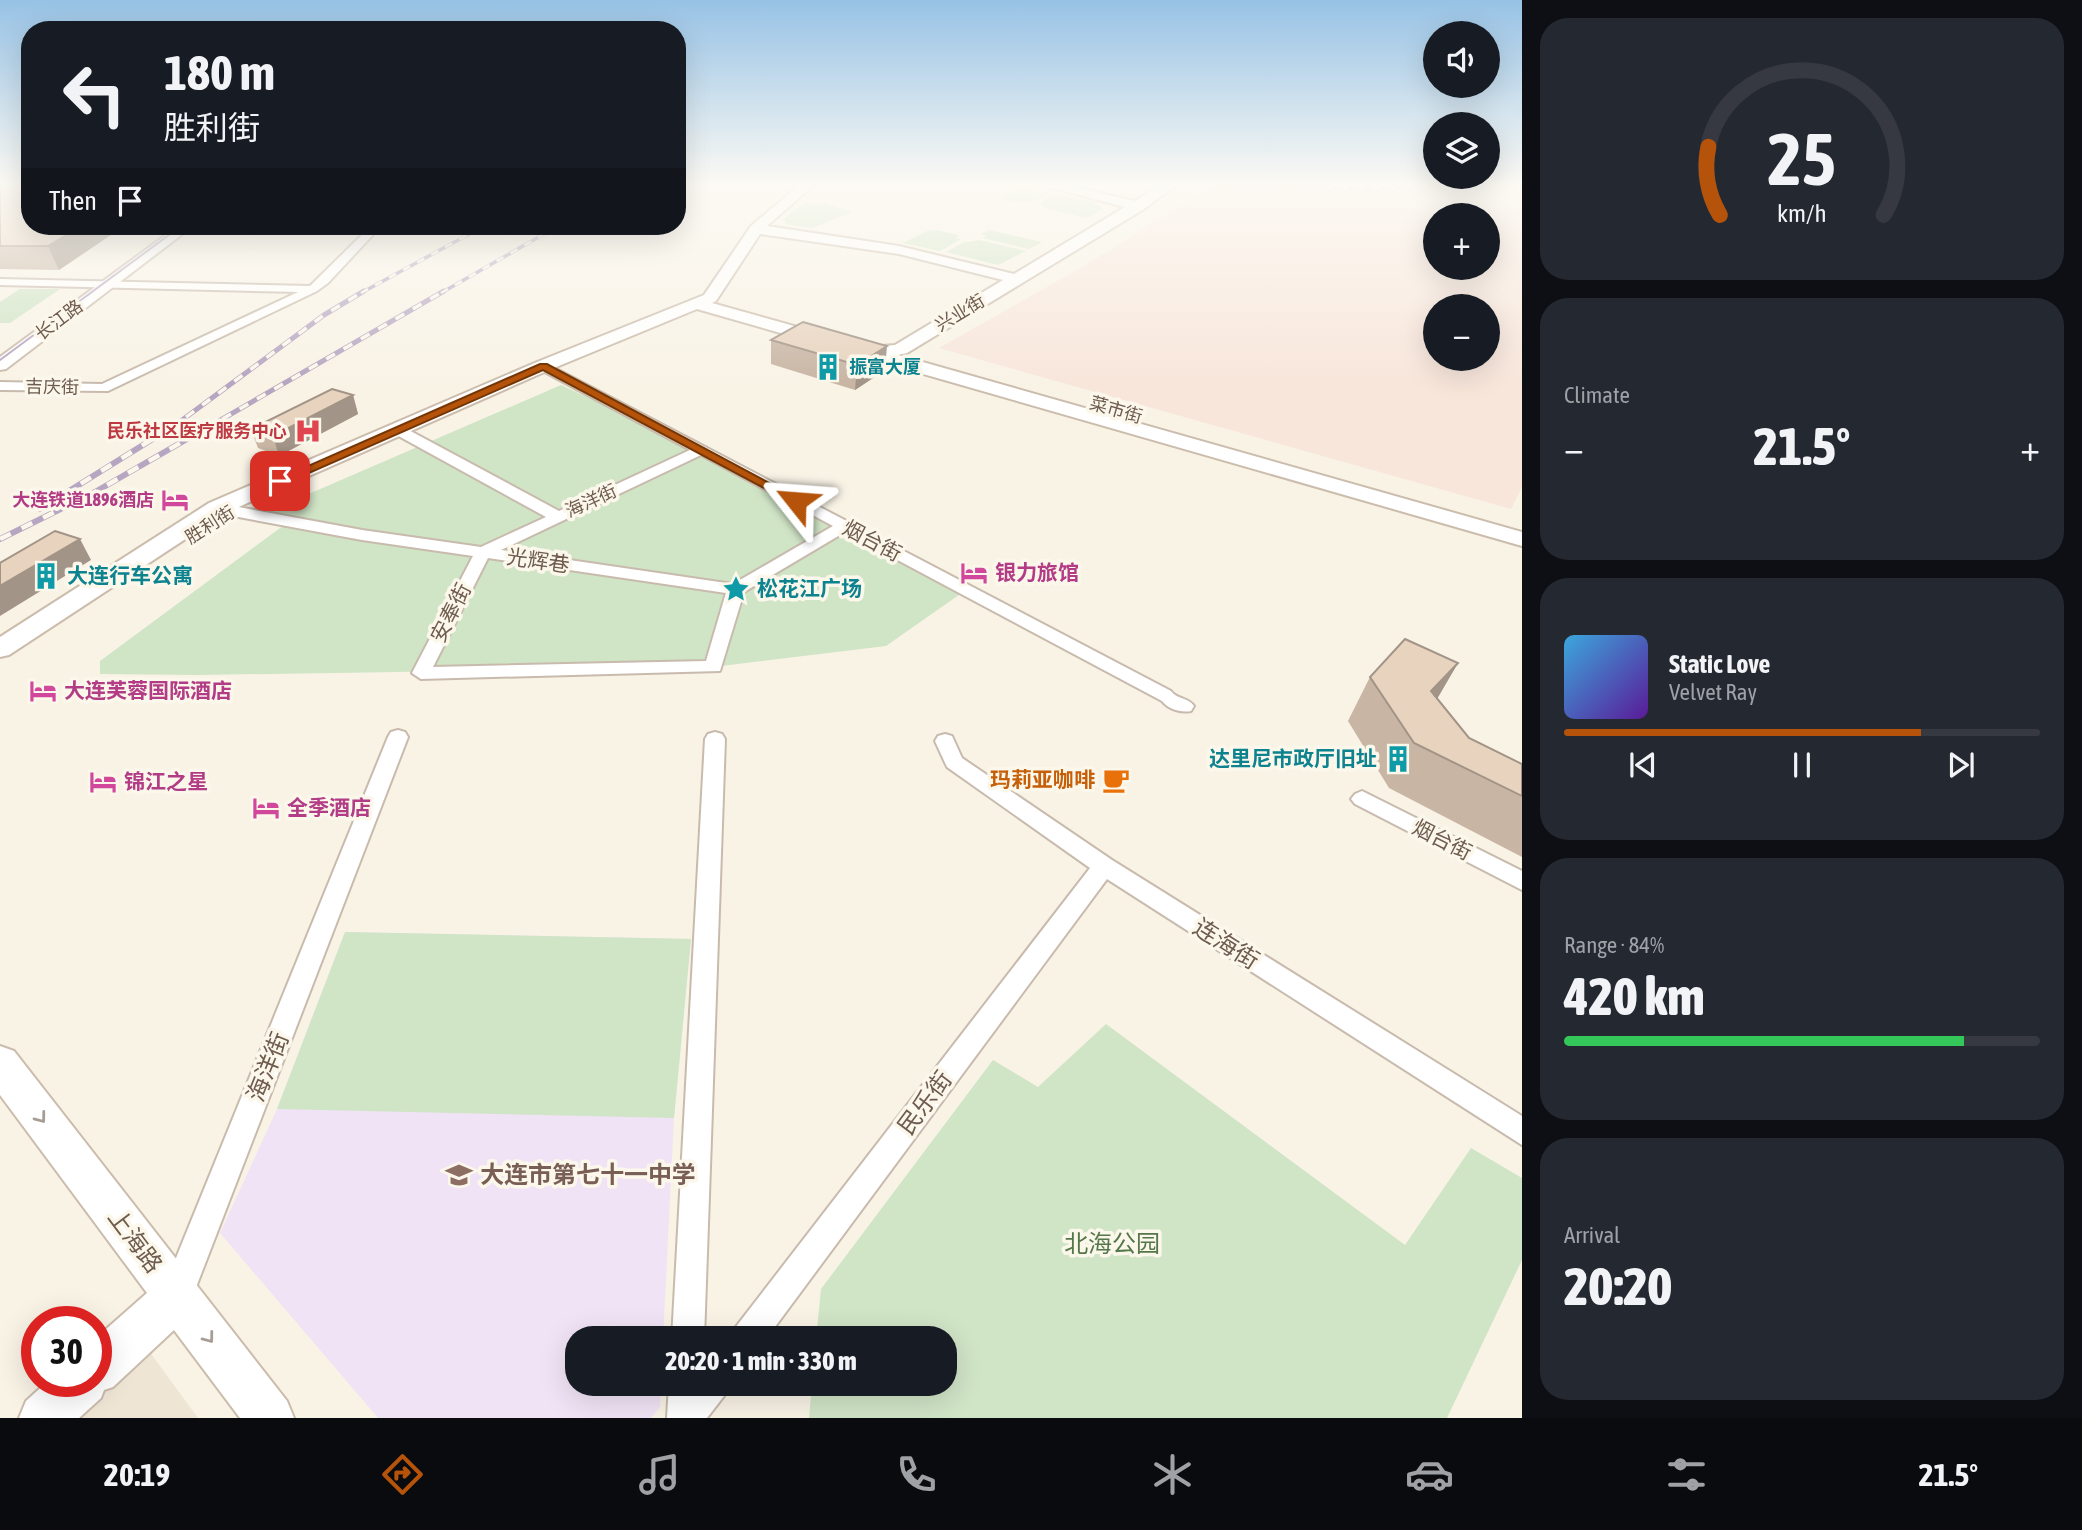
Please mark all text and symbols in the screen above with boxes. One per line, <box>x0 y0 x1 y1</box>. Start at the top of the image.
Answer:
map controls <box>1423 21 1500 371</box>
button: sound <box>1423 21 1500 98</box>
text: 180 m <box>164 44 275 100</box>
icon: left <box>49 49 140 140</box>
text: 胜利街 <box>164 109 260 146</box>
button: layers <box>1423 112 1500 189</box>
text: 25 <box>1768 117 1836 200</box>
icon: arrive <box>111 182 149 220</box>
text: Then <box>49 186 97 216</box>
text: km/h <box>1777 199 1827 227</box>
button: + <box>1423 203 1500 280</box>
street label: 兴业街 <box>931 290 988 335</box>
button: − <box>1423 294 1500 371</box>
street label: 长江路 <box>31 295 87 344</box>
building icon: 振富大厦 <box>813 352 843 382</box>
place label: 振富大厦 <box>849 356 921 377</box>
street label: 吉庆街 <box>25 376 79 397</box>
text: Climate <box>1564 382 1630 408</box>
street label: 菜市街 <box>1087 392 1145 427</box>
hospital icon: 民乐社区医疗服务中心 <box>293 416 323 446</box>
text: 21.5° <box>1754 416 1850 476</box>
place label: 民乐社区医疗服务中心 <box>107 420 287 441</box>
text: − <box>1564 426 1584 469</box>
text: + <box>2020 426 2040 469</box>
pin <box>250 451 310 511</box>
icon: arrive <box>261 462 299 500</box>
position arrow <box>759 464 833 538</box>
street label: 海洋街 <box>562 480 620 521</box>
hotel icon: 大连铁道1896酒店 <box>160 485 190 515</box>
place label: 大连铁道1896酒店 <box>12 489 154 510</box>
street label: 胜利街 <box>181 501 238 548</box>
street label: 烟台街 <box>839 515 906 566</box>
street label: 光辉巷 <box>505 544 571 576</box>
hotel icon: 银力旅馆 <box>959 558 989 588</box>
place label: 银力旅馆 <box>995 560 1079 584</box>
building icon: 大连行车公寓 <box>31 561 61 591</box>
place label: 大连行车公寓 <box>67 563 193 587</box>
place icon: 松花江广场 <box>721 574 751 604</box>
place label: 松花江广场 <box>757 576 862 600</box>
street label: 安奉街 <box>425 579 475 646</box>
text: Static Love <box>1669 649 1770 679</box>
hotel icon: 大连芙蓉国际酒店 <box>28 676 58 706</box>
place label: 大连芙蓉国际酒店 <box>64 678 232 702</box>
text: Velvet Ray <box>1669 679 1757 705</box>
building icon: 达里尼市政厅旧址 <box>1383 744 1413 774</box>
place label: 达里尼市政厅旧址 <box>1209 746 1377 770</box>
icon: previous <box>1624 746 1662 784</box>
icon: pause <box>1783 746 1821 784</box>
icon: next <box>1942 746 1980 784</box>
cafe icon: 玛莉亚咖啡 <box>1101 765 1131 795</box>
hotel icon: 锦江之星 <box>88 767 118 797</box>
place label: 玛莉亚咖啡 <box>990 767 1095 791</box>
place label: 锦江之星 <box>124 769 208 793</box>
hotel icon: 全季酒店 <box>251 793 281 823</box>
place label: 全季酒店 <box>287 795 371 819</box>
street label: 烟台街 <box>1409 814 1476 864</box>
street label: 连海街 <box>1189 913 1264 974</box>
text: Range · 84% <box>1564 932 1664 958</box>
text: 420 km <box>1564 966 1705 1026</box>
street label: 海洋街 <box>242 1028 294 1105</box>
street label: 民乐街 <box>892 1066 957 1140</box>
one-way arrow <box>33 1110 46 1123</box>
school or university icon: 大连市第七十一中学 <box>444 1160 474 1190</box>
place label: 大连市第七十一中学 <box>480 1161 696 1188</box>
street label: 上海路 <box>103 1204 168 1278</box>
text: Arrival <box>1564 1222 1620 1248</box>
park label: 北海公园 <box>1064 1230 1160 1257</box>
text: 20:20 <box>1564 1256 1672 1316</box>
speed limit sign: 30 <box>21 1306 112 1397</box>
one-way arrow <box>201 1330 213 1343</box>
text: 20:20 · 1 min · 330 m <box>665 1346 857 1376</box>
icon: directions <box>378 1450 427 1499</box>
icon: music <box>635 1450 684 1499</box>
icon: phone <box>892 1450 941 1499</box>
icon: climate <box>1148 1450 1197 1499</box>
icon: car <box>1405 1450 1454 1499</box>
icon: filters <box>1662 1450 1711 1499</box>
text: 20:19 <box>104 1456 170 1493</box>
text: 21.5° <box>1918 1456 1978 1493</box>

